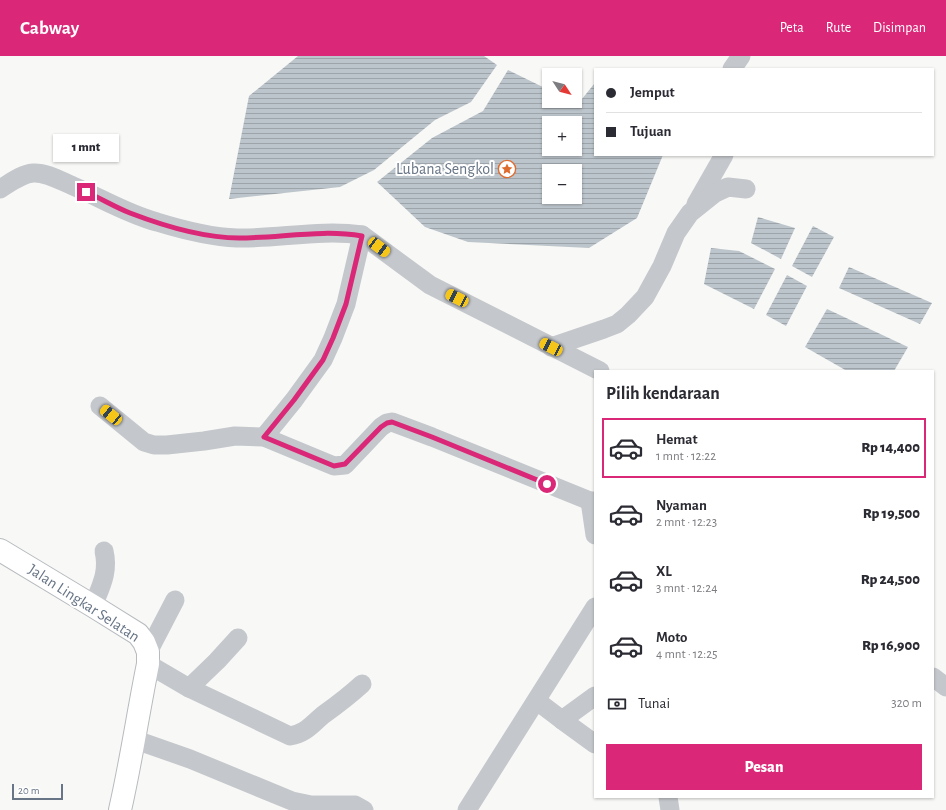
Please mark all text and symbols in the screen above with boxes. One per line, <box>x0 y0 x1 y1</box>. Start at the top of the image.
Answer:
text: Cabway <box>20 19 79 38</box>
text: Peta <box>780 21 804 35</box>
text: Rute <box>826 21 851 35</box>
text: Disimpan <box>873 21 926 35</box>
north arrow <box>542 68 582 108</box>
map controls <box>542 68 582 204</box>
text: Jemput <box>630 85 675 100</box>
button: + <box>542 116 582 156</box>
text: Tujuan <box>630 124 672 139</box>
callout: 1 mnt <box>53 134 119 162</box>
text: 1 mnt <box>72 141 100 154</box>
place icon: Lubana Sengkol <box>497 159 517 179</box>
place label: Lubana Sengkol <box>396 161 494 177</box>
button: − <box>542 164 582 204</box>
route end <box>77 183 95 201</box>
car <box>366 235 392 259</box>
car <box>444 287 470 309</box>
car <box>538 336 564 358</box>
text: Pilih kendaraan <box>606 385 720 403</box>
car <box>98 403 124 427</box>
icon: car <box>608 430 644 466</box>
text: Hemat <box>656 432 698 447</box>
text: Rp 14,400 <box>861 440 920 455</box>
text: 1 mnt · 12:22 <box>656 450 716 463</box>
route start <box>538 475 556 493</box>
icon: car <box>608 496 644 532</box>
text: Nyaman <box>656 498 707 513</box>
text: Rp 19,500 <box>863 506 920 521</box>
text: 2 mnt · 12:23 <box>656 516 717 529</box>
street label: Jalan Lingkar Selatan <box>25 561 143 645</box>
icon: car <box>608 562 644 598</box>
text: XL <box>656 564 672 579</box>
text: Rp 24,500 <box>861 572 920 587</box>
text: 3 mnt · 12:24 <box>656 582 717 595</box>
icon: car <box>608 628 644 664</box>
text: Moto <box>656 630 688 645</box>
text: Rp 16,900 <box>862 638 920 653</box>
text: 4 mnt · 12:25 <box>656 648 718 661</box>
icon: cash <box>606 693 628 715</box>
text: Tunai <box>638 696 670 711</box>
text: 320 m <box>891 697 922 710</box>
button: Pesan <box>606 744 922 790</box>
scale bar <box>12 782 63 801</box>
text: 20 m <box>18 785 39 796</box>

